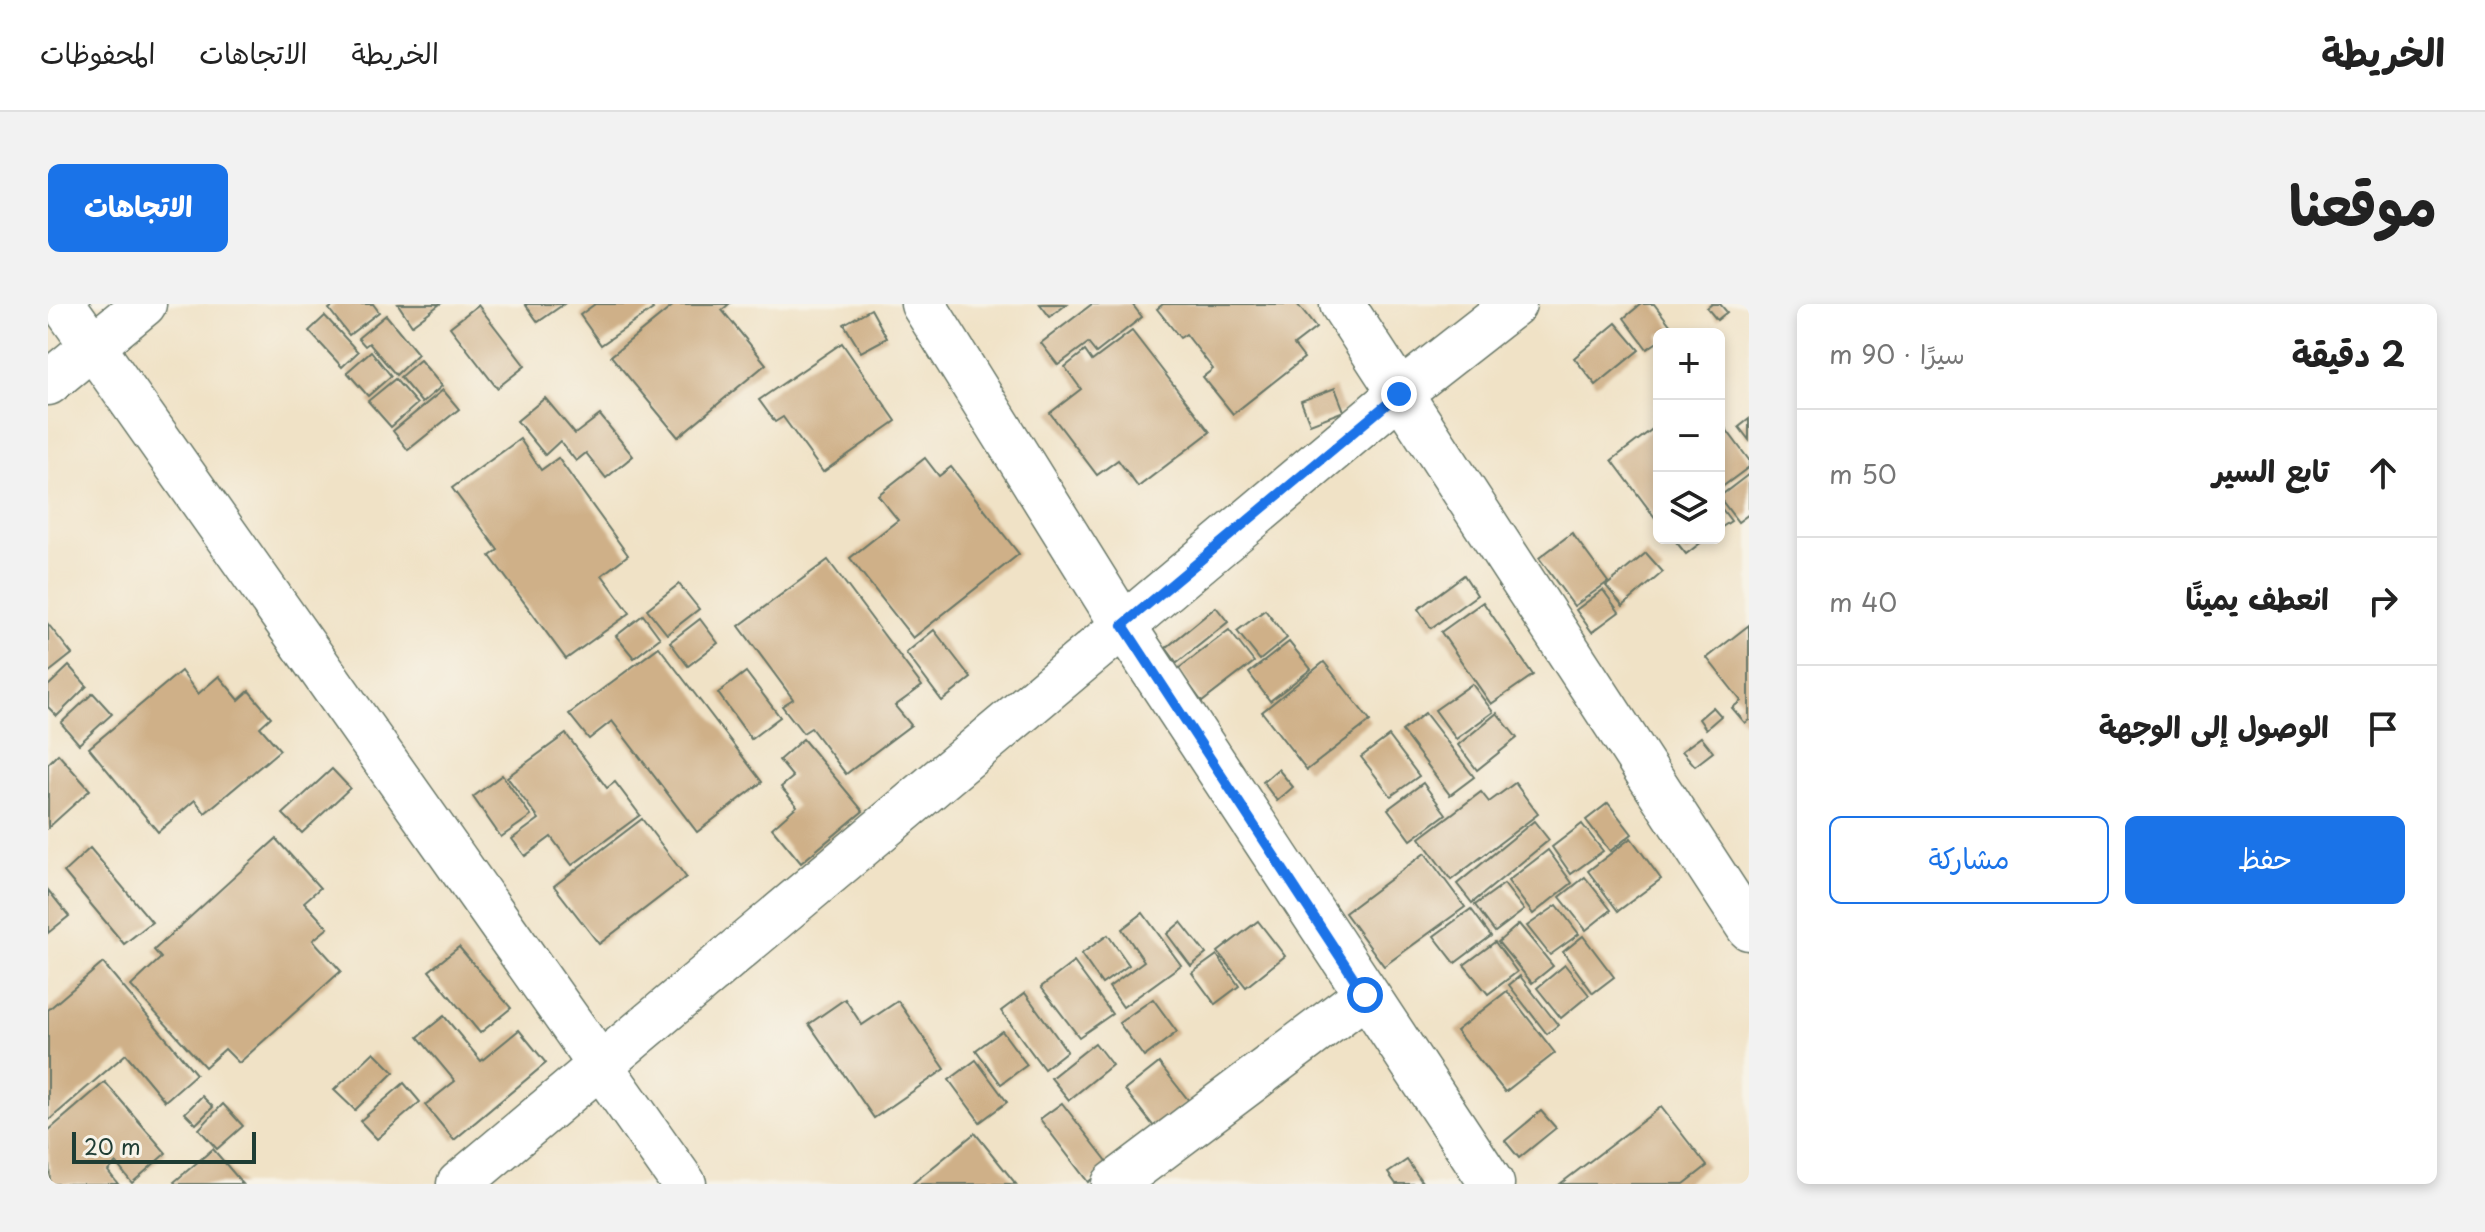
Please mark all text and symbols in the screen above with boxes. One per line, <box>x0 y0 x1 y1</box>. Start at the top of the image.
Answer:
text: الخريطة <box>2321 23 2445 80</box>
text: المحفوظات <box>40 31 155 74</box>
text: الاتجاهات <box>199 31 307 74</box>
text: الخريطة <box>351 31 439 74</box>
text: موقعنا <box>2289 160 2437 245</box>
button: الاتجاهات <box>48 164 228 252</box>
text: 2 دقيقة <box>2292 327 2405 379</box>
map controls <box>1653 328 1725 544</box>
button: + <box>1653 328 1725 400</box>
text: سيرًا · 90 m <box>1829 334 1965 373</box>
route end <box>1381 376 1417 412</box>
button: − <box>1653 400 1725 472</box>
text: تابع السير <box>2212 447 2329 492</box>
icon: ahead <box>2361 451 2405 495</box>
text: 50 m <box>1829 454 1897 493</box>
button: layers <box>1653 472 1725 544</box>
text: انعطف يمينًا <box>2185 575 2329 620</box>
icon: right <box>2361 579 2405 623</box>
text: 40 m <box>1829 582 1897 621</box>
text: الوصول إلى الوجهة <box>2099 703 2329 748</box>
icon: arrive <box>2361 707 2405 751</box>
button: مشاركة <box>1829 816 2109 904</box>
button: حفظ <box>2125 816 2405 904</box>
route start <box>1347 977 1383 1013</box>
scale bar <box>72 1128 256 1164</box>
text: 20 m <box>84 1129 141 1162</box>

